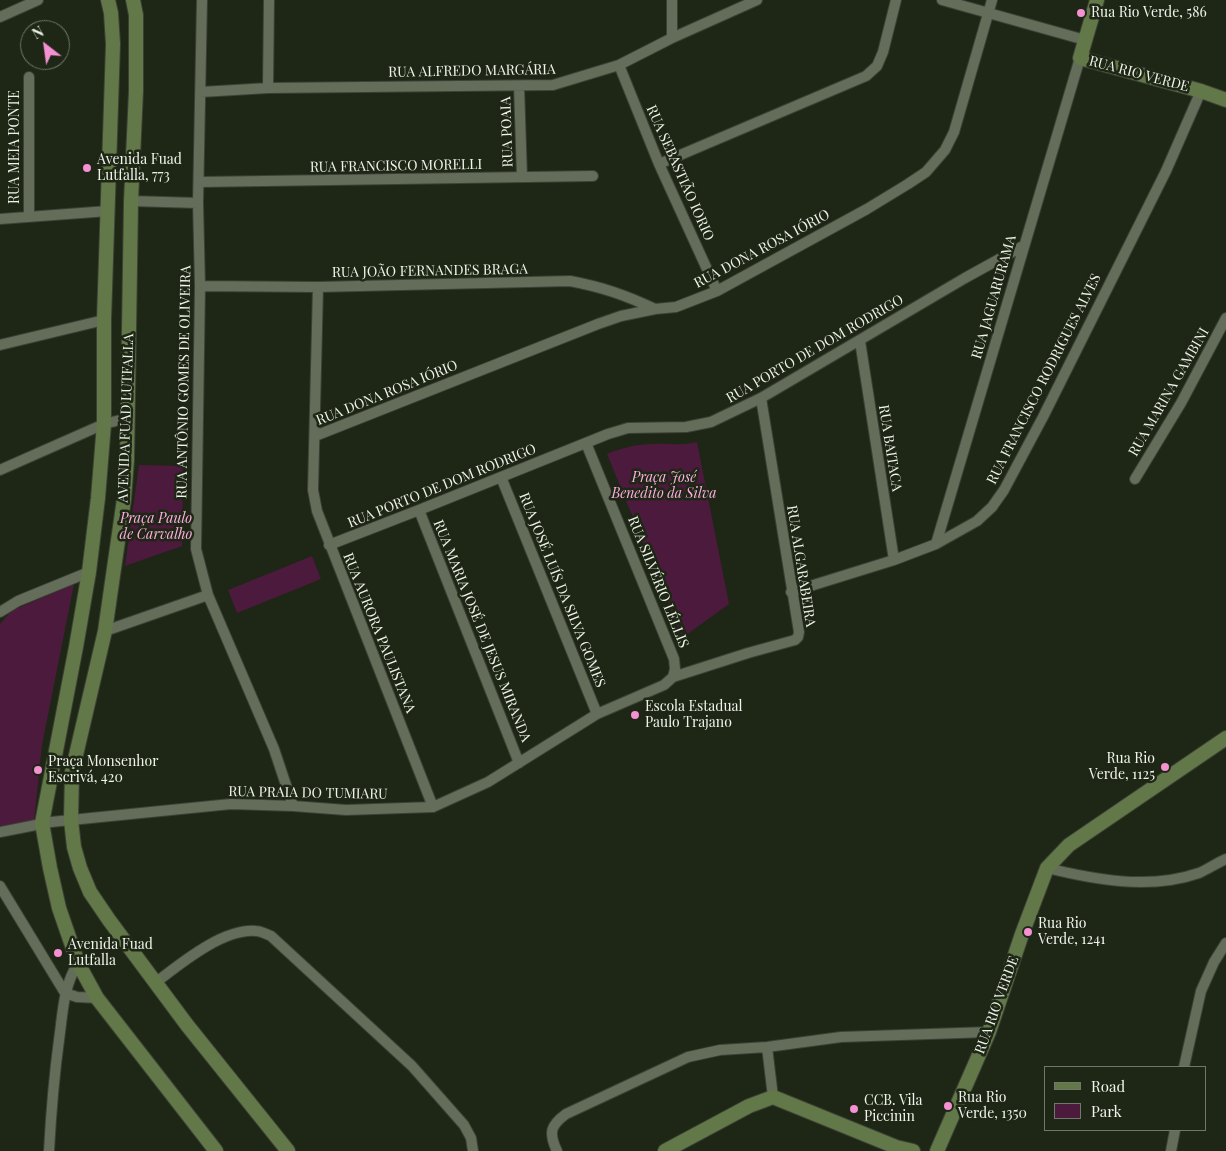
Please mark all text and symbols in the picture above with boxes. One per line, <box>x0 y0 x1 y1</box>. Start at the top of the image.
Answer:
place label: Rua Rio Verde, 586 <box>1091 5 1207 21</box>
marker: Rua Rio Verde, 586 <box>1075 7 1087 19</box>
north arrow <box>20 20 70 70</box>
text: N <box>29 22 47 43</box>
street label: RUA RIO VERDE <box>1087 53 1191 95</box>
street label: RUA ALFREDO MARGÁRIA <box>388 61 556 81</box>
street label: RUA MEIA PONTE <box>7 90 23 204</box>
street label: RUA POAIA <box>497 96 517 168</box>
street label: RUA SEBASTIÃO IORIO <box>643 103 717 243</box>
place label: Avenida Fuad Lutfalla, 773 <box>97 152 182 184</box>
street label: RUA FRANCISCO MORELLI <box>310 156 482 176</box>
marker: Avenida Fuad Lutfalla, 773 <box>81 162 93 174</box>
street label: RUA DONA ROSA IÓRIO <box>691 206 833 292</box>
street label: RUA JAGUARURAMA <box>968 233 1020 361</box>
street label: RUA JOÃO FERNANDES BRAGA <box>332 261 528 281</box>
street label: RUA ANTÔNIO GOMES DE OLIVEIRA <box>174 265 194 499</box>
street label: RUA FRANCISCO RODRIGUES ALVES <box>983 271 1105 487</box>
street label: RUA PORTO DE DOM RODRIGO <box>723 291 907 407</box>
street label: RUA MARINA GAMBINI <box>1125 325 1213 459</box>
street label: AVENIDA FUAD LUTFALLA <box>115 333 137 503</box>
street label: RUA DONA ROSA IÓRIO <box>314 357 460 429</box>
street label: RUA BAITACA <box>875 403 905 493</box>
street label: RUA PORTO DE DOM RODRIGO <box>345 440 539 532</box>
park label: Praça José Benedito da Silva <box>611 470 717 502</box>
street label: RUA JOSÉ LUÍS DA SILVA GOMES <box>515 490 609 690</box>
street label: RUA ALGARABEIRA <box>783 504 819 628</box>
park label: Praça Paulo de Carvalho <box>120 511 192 544</box>
street label: RUA SILVÉRIO LÉLLIS <box>624 514 692 650</box>
street label: RUA MARIA JOSÉ DE JESUS MIRANDA <box>430 518 534 744</box>
street label: RUA AURORA PAULISTANA <box>339 550 419 716</box>
place label: Escola Estadual Paulo Trajano <box>645 699 743 732</box>
marker: Escola Estadual Paulo Trajano <box>629 709 641 721</box>
place label: Rua Rio Verde, 1125 <box>1089 751 1155 784</box>
place label: Praça Monsenhor Escrivá, 420 <box>48 754 158 786</box>
marker: Rua Rio Verde, 1125 <box>1159 761 1171 773</box>
marker: Praça Monsenhor Escrivá, 420 <box>32 764 44 776</box>
street label: RUA PRAIA DO TUMIARU <box>228 783 388 803</box>
place label: Rua Rio Verde, 1241 <box>1038 916 1105 949</box>
marker: Rua Rio Verde, 1241 <box>1022 926 1034 938</box>
place label: Avenida Fuad Lutfalla <box>68 937 153 970</box>
marker: Avenida Fuad Lutfalla <box>52 947 64 959</box>
street label: RUA RIO VERDE <box>972 954 1022 1056</box>
legend <box>1044 1066 1206 1131</box>
text: Road <box>1091 1076 1125 1096</box>
place label: Rua Rio Verde, 1350 <box>958 1090 1027 1122</box>
place label: CCB. Vila Piccinin <box>864 1093 923 1126</box>
marker: Rua Rio Verde, 1350 <box>942 1100 954 1112</box>
text: Park <box>1091 1101 1122 1121</box>
marker: CCB. Vila Piccinin <box>848 1103 860 1115</box>

